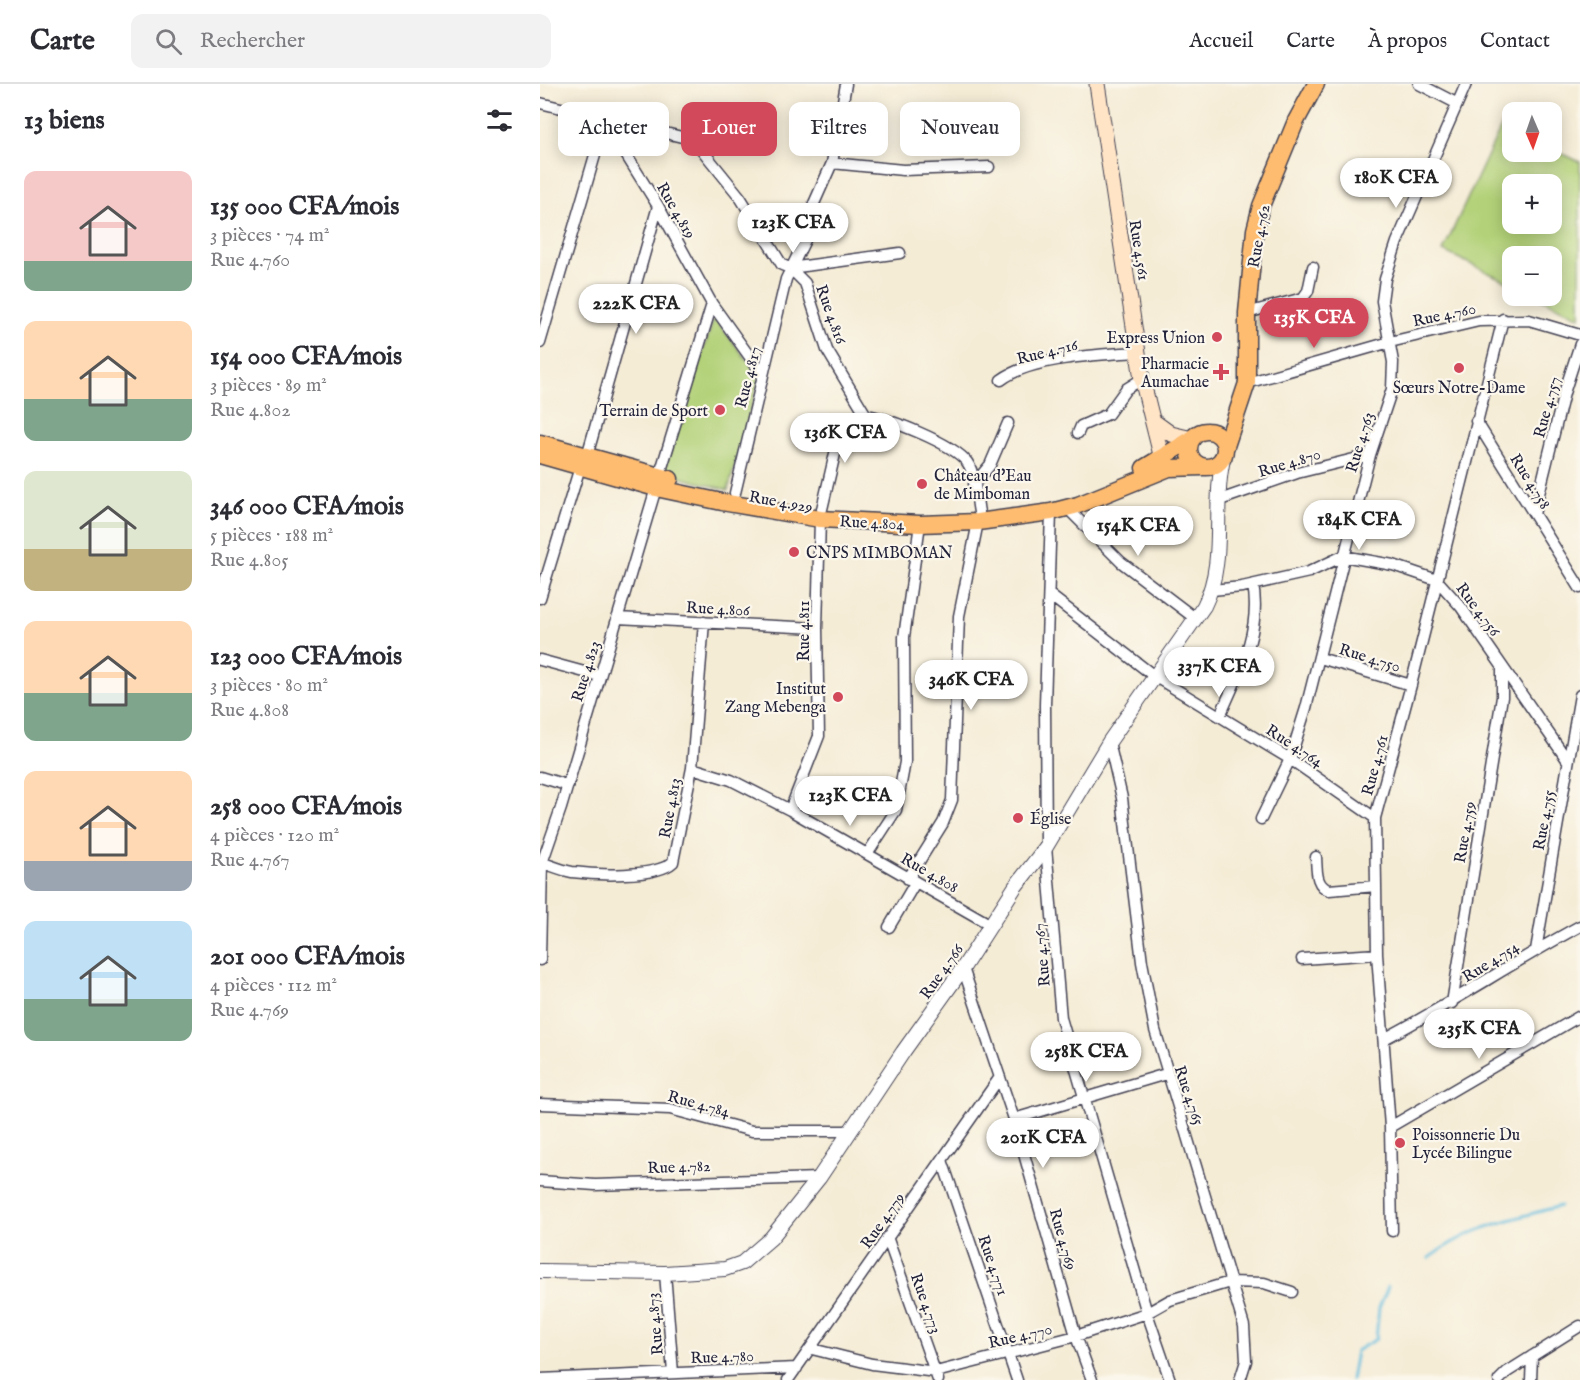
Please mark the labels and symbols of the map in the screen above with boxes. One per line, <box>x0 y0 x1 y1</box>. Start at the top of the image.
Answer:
north arrow <box>1502 102 1562 162</box>
pin: 180K CFA <box>1334 158 1458 209</box>
street label: Rue 4.819 <box>651 179 699 243</box>
pin: 123K CFA <box>731 203 855 254</box>
street label: Rue 4.762 <box>1245 203 1275 269</box>
street label: Rue 4.561 <box>1123 219 1153 282</box>
street label: Rue 4.816 <box>810 282 850 347</box>
pin: 222K CFA <box>574 284 698 335</box>
pin: 135K CFA <box>1252 298 1376 349</box>
street label: Rue 4.760 <box>1411 299 1478 332</box>
place label: Express Union <box>1107 329 1205 349</box>
marker: Express Union <box>1210 330 1224 344</box>
street label: Rue 4.716 <box>1015 336 1080 370</box>
street label: Rue 4.817 <box>732 345 766 410</box>
place label: Pharmacie Aumachae <box>1140 355 1209 393</box>
marker: Sœurs Notre-Dame <box>1452 361 1466 375</box>
marker: Pharmacie Aumachae <box>1214 365 1228 379</box>
street label: Rue 4.757 <box>1530 375 1566 440</box>
place label: Sœurs Notre-Dame <box>1393 379 1525 399</box>
place label: Terrain de Sport <box>599 402 709 422</box>
marker: Terrain de Sport <box>713 403 727 417</box>
street label: Rue 4.763 <box>1342 410 1380 475</box>
pin: 136K CFA <box>783 413 907 464</box>
street label: Rue 4.870 <box>1256 445 1323 483</box>
street label: Rue 4.758 <box>1505 451 1554 513</box>
place label: Château d'Eau de Mimboman <box>934 467 1032 505</box>
marker: Château d'Eau de Mimboman <box>915 477 929 491</box>
street label: Rue 4.929 <box>747 488 814 518</box>
pin: 184K CFA <box>1297 500 1421 551</box>
pin: 154K CFA <box>1076 506 1200 557</box>
street label: Rue 4.804 <box>839 512 905 536</box>
place label: CNPS MIMBOMAN <box>806 544 953 564</box>
marker: CNPS MIMBOMAN <box>787 545 801 559</box>
street label: Rue 4.756 <box>1451 579 1504 641</box>
street label: Rue 4.806 <box>686 598 750 622</box>
street label: Rue 4.811 <box>795 600 815 662</box>
street label: Rue 4.823 <box>568 639 606 704</box>
street label: Rue 4.750 <box>1336 640 1403 678</box>
pin: 337K CFA <box>1157 647 1281 698</box>
pin: 346K CFA <box>909 660 1033 711</box>
place label: Institut Zang Mebenga <box>725 680 827 718</box>
marker: Institut Zang Mebenga <box>831 690 845 704</box>
street label: Rue 4.764 <box>1262 721 1326 773</box>
street label: Rue 4.761 <box>1358 733 1394 798</box>
pin: 123K CFA <box>788 776 912 827</box>
street label: Rue 4.813 <box>656 777 686 840</box>
street label: Rue 4.755 <box>1530 788 1560 852</box>
street label: Rue 4.759 <box>1451 800 1481 865</box>
place label: Église <box>1030 808 1071 830</box>
marker: Église <box>1011 811 1025 825</box>
street label: Rue 4.808 <box>897 849 961 898</box>
street label: Rue 4.767 <box>1030 922 1056 987</box>
street label: Rue 4.754 <box>1459 937 1523 988</box>
street label: Rue 4.766 <box>916 940 969 1004</box>
pin: 235K CFA <box>1417 1009 1541 1060</box>
pin: 258K CFA <box>1024 1032 1148 1083</box>
street label: Rue 4.765 <box>1169 1063 1208 1128</box>
street label: Rue 4.784 <box>665 1087 732 1123</box>
pin: 201K CFA <box>981 1118 1105 1169</box>
place label: Poissonnerie Du Lycée Bilingue <box>1412 1126 1520 1164</box>
marker: Poissonnerie Du Lycée Bilingue <box>1393 1136 1407 1150</box>
street label: Rue 4.782 <box>647 1157 711 1179</box>
street label: Rue 4.779 <box>857 1189 910 1253</box>
street label: Rue 4.769 <box>1044 1206 1080 1273</box>
street label: Rue 4.771 <box>972 1233 1012 1299</box>
street label: Rue 4.773 <box>905 1271 945 1337</box>
street label: Rue 4.873 <box>643 1292 669 1356</box>
street label: Rue 4.770 <box>987 1320 1054 1354</box>
street label: Rue 4.780 <box>690 1347 754 1369</box>

